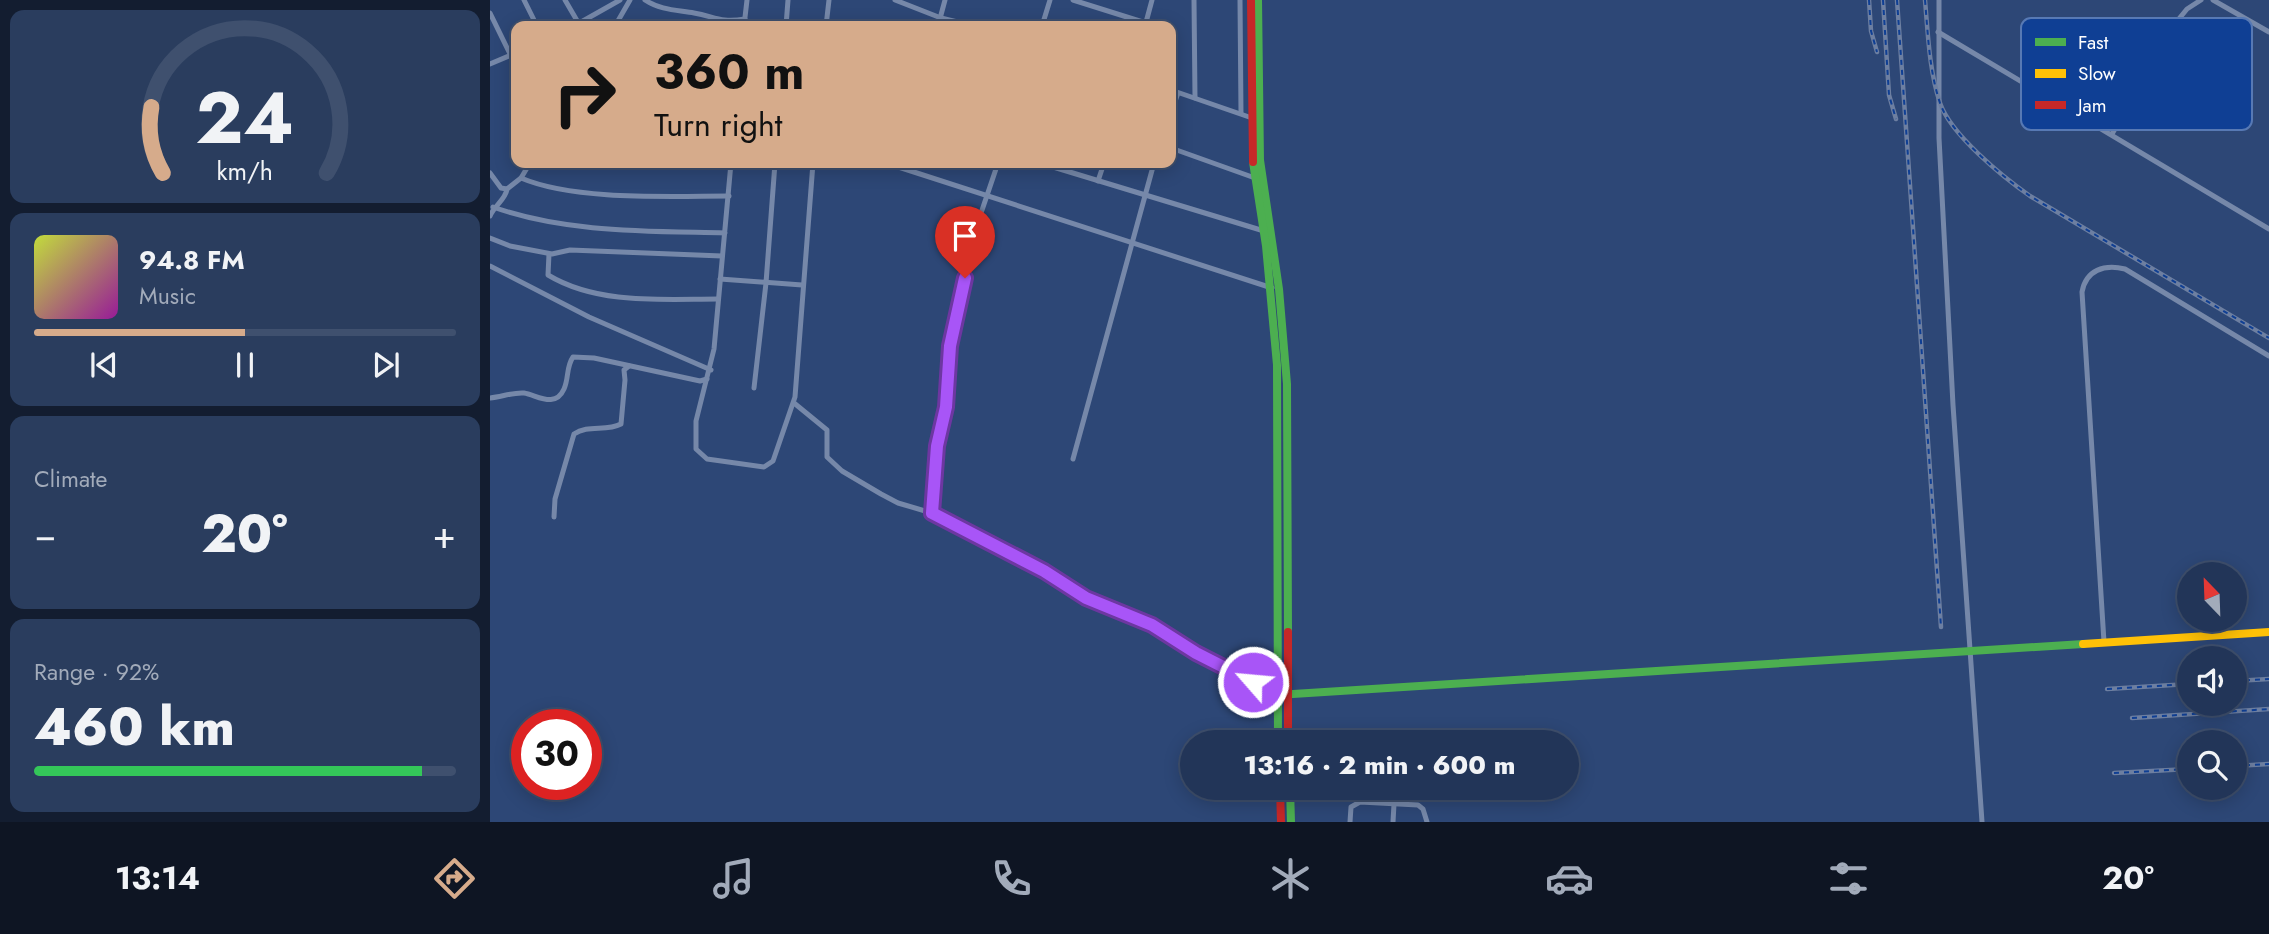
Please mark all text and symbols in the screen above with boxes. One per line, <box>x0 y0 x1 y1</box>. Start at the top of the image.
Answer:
legend <box>2021 18 2252 130</box>
text: Fast <box>2078 29 2109 56</box>
text: 360 m <box>654 37 805 107</box>
icon: right <box>539 49 630 140</box>
text: Slow <box>2078 60 2116 87</box>
text: 24 <box>196 65 294 170</box>
text: Jam <box>2075 92 2107 119</box>
text: Turn right <box>654 102 783 148</box>
text: km/h <box>217 152 273 188</box>
pin <box>935 206 995 278</box>
icon: arrive <box>946 217 984 255</box>
text: 94.8 FM <box>139 241 245 279</box>
text: Music <box>139 279 196 313</box>
icon: previous <box>85 346 123 384</box>
icon: pause <box>226 346 264 384</box>
icon: next <box>367 346 405 384</box>
text: Climate <box>34 462 107 496</box>
text: 20° <box>201 496 288 572</box>
text: − <box>34 507 56 562</box>
text: + <box>433 507 456 562</box>
north arrow <box>2177 562 2247 632</box>
map controls <box>2177 562 2247 800</box>
position arrow <box>1216 645 1290 719</box>
button: sound <box>2177 646 2247 716</box>
text: Range · 92% <box>34 655 159 689</box>
text: 460 km <box>34 689 235 765</box>
speed limit sign: 30 <box>511 709 602 800</box>
button: search <box>2177 730 2247 800</box>
text: 13:16 · 2 min · 600 m <box>1244 746 1515 784</box>
icon: directions <box>430 854 479 903</box>
icon: music <box>709 854 758 903</box>
icon: phone <box>987 854 1036 903</box>
icon: climate <box>1266 854 1315 903</box>
icon: car <box>1545 854 1594 903</box>
icon: filters <box>1824 854 1873 903</box>
text: 13:14 <box>115 855 200 901</box>
text: 20° <box>2102 855 2154 901</box>

